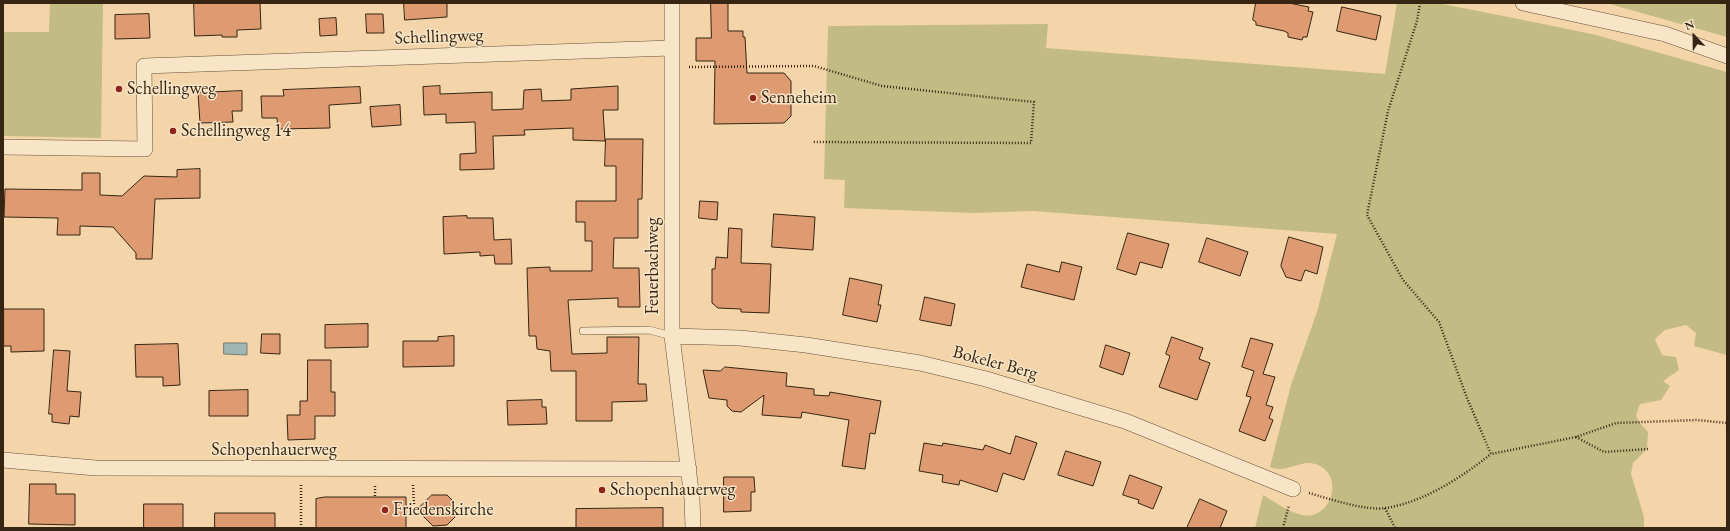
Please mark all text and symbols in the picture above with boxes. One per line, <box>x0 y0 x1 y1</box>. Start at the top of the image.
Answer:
north arrow <box>1674 16 1714 56</box>
text: N <box>1683 17 1696 33</box>
street label: Schellingweg <box>394 25 484 49</box>
place label: Schellingweg <box>127 78 216 100</box>
marker: Schellingweg <box>114 84 124 94</box>
place label: Senneheim <box>761 87 837 109</box>
marker: Senneheim <box>748 93 758 103</box>
place label: Schellingweg 14 <box>181 120 291 142</box>
marker: Schellingweg 14 <box>168 126 178 136</box>
street label: Feuerbachweg <box>642 217 664 315</box>
street label: Bokeler Berg <box>950 341 1040 385</box>
street label: Schopenhauerweg <box>211 439 337 461</box>
place label: Schopenhauerweg <box>610 479 735 501</box>
marker: Schopenhauerweg <box>597 485 607 495</box>
place label: Friedenskirche <box>393 499 493 521</box>
marker: Friedenskirche <box>380 505 390 515</box>

